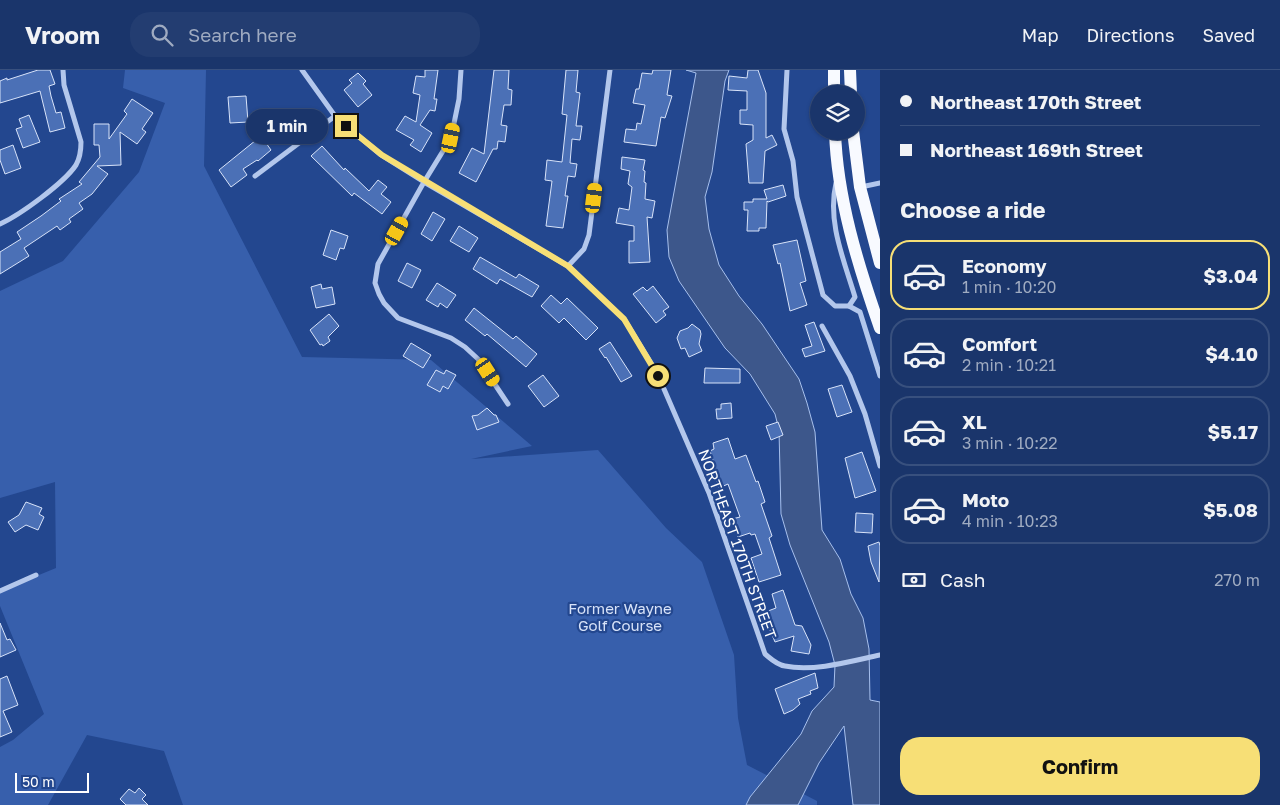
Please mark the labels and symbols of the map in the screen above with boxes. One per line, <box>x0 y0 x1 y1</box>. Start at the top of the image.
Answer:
callout: 1 min <box>246 108 328 144</box>
route end <box>335 115 357 137</box>
car <box>440 122 461 154</box>
car <box>584 182 603 214</box>
car <box>383 214 410 248</box>
car <box>473 355 502 389</box>
route start <box>647 365 669 387</box>
street label: NORTHEAST 170TH STREET <box>695 447 781 641</box>
park label: Former Wayne Golf Course <box>568 599 672 634</box>
scale bar <box>15 770 89 793</box>

